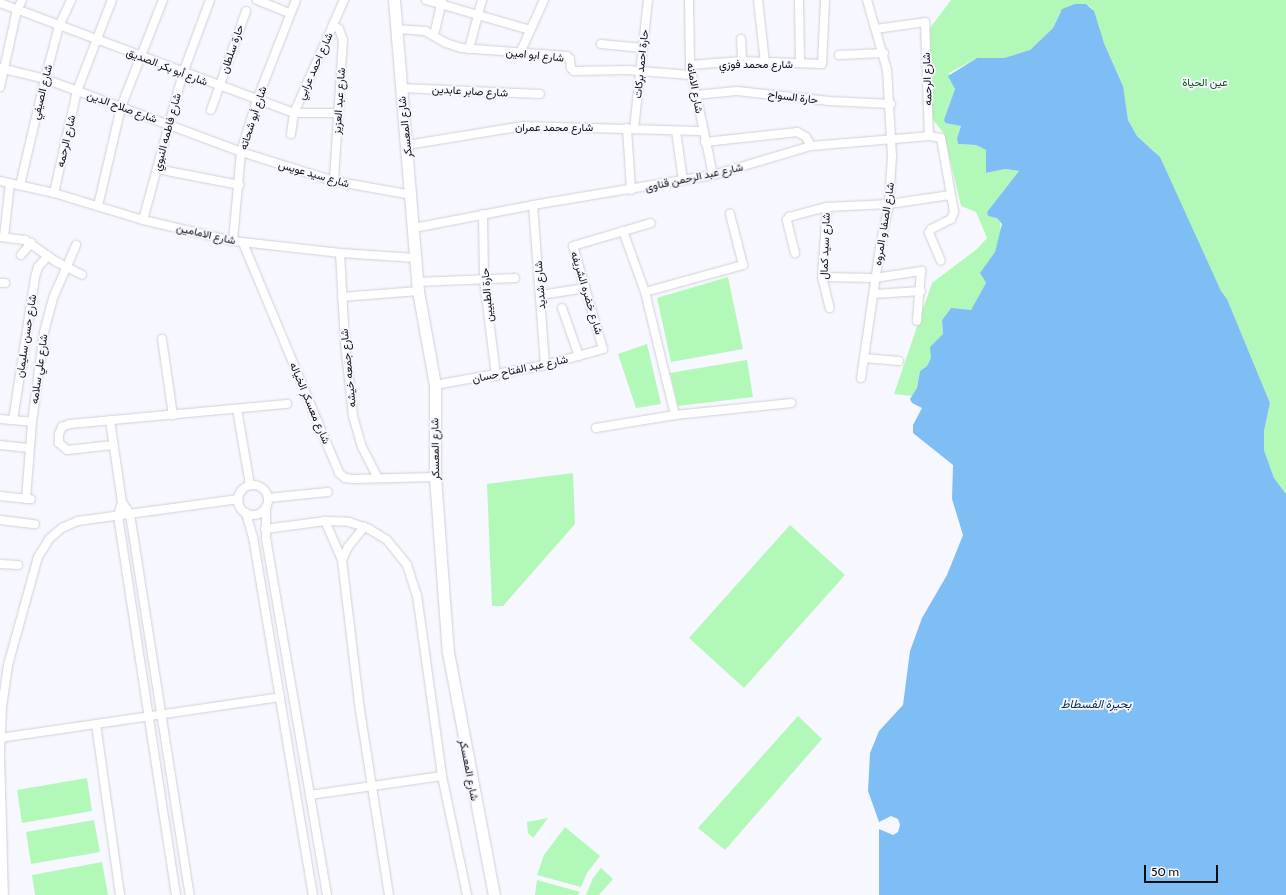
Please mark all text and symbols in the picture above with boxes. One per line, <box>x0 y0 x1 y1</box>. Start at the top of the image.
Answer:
street label: حارة سلطان <box>218 23 246 75</box>
street label: حارة احمد بركات <box>631 29 651 99</box>
street label: شارع احمد عرابي <box>294 30 336 102</box>
street label: شارع أبو بكر الصديق <box>124 45 210 89</box>
street label: شارع ابو امين <box>505 45 565 65</box>
street label: شارع الرحمه <box>919 52 935 106</box>
street label: شارع محمد فوزي <box>719 57 793 71</box>
street label: شارع الامانه <box>684 62 706 114</box>
street label: شارع الصيفي <box>29 63 55 121</box>
street label: شارع عبد العزيز <box>330 67 348 135</box>
park label: عين الحياة <box>1182 75 1228 89</box>
street label: شارع صابر عابدين <box>432 82 508 100</box>
street label: شارع أبو شحاته <box>237 85 269 151</box>
street label: حارة السواح <box>767 87 819 107</box>
street label: شارع صلاح الدين <box>85 88 159 126</box>
street label: شارع فاطمه النبوي <box>150 92 184 172</box>
street label: شارع المعسكر <box>395 95 415 159</box>
street label: شارع الرحمه <box>54 114 78 168</box>
street label: شارع محمد عمران <box>515 120 593 134</box>
street label: شارع سيد عويس <box>277 158 351 190</box>
street label: شارع عبد الرحمن قناوى <box>644 160 744 194</box>
street label: شارع الصفا و المروه <box>871 181 897 267</box>
street label: شارع سيد كمال <box>817 212 833 280</box>
street label: شارع الامامين <box>175 221 237 247</box>
street label: شارع خضره الشريفه <box>568 250 606 336</box>
street label: شارع شديد <box>532 260 548 310</box>
street label: حارة الطبيين <box>478 267 496 323</box>
street label: شارع حسن سليمان <box>13 293 39 379</box>
street label: شارع جمعه خيشه <box>337 328 359 408</box>
street label: شارع علي سلامه <box>28 333 50 405</box>
street label: شارع عبد الفتاح حسان <box>471 352 569 386</box>
street label: شارع معسكر الخياله <box>287 360 333 446</box>
street label: شارع المعسكر <box>428 418 442 480</box>
water label: بحيرة الفسطاط <box>1061 697 1131 711</box>
street label: شارع المعسكر <box>457 738 481 802</box>
scale bar <box>1146 857 1220 883</box>
text: 50 m <box>1151 864 1179 879</box>

